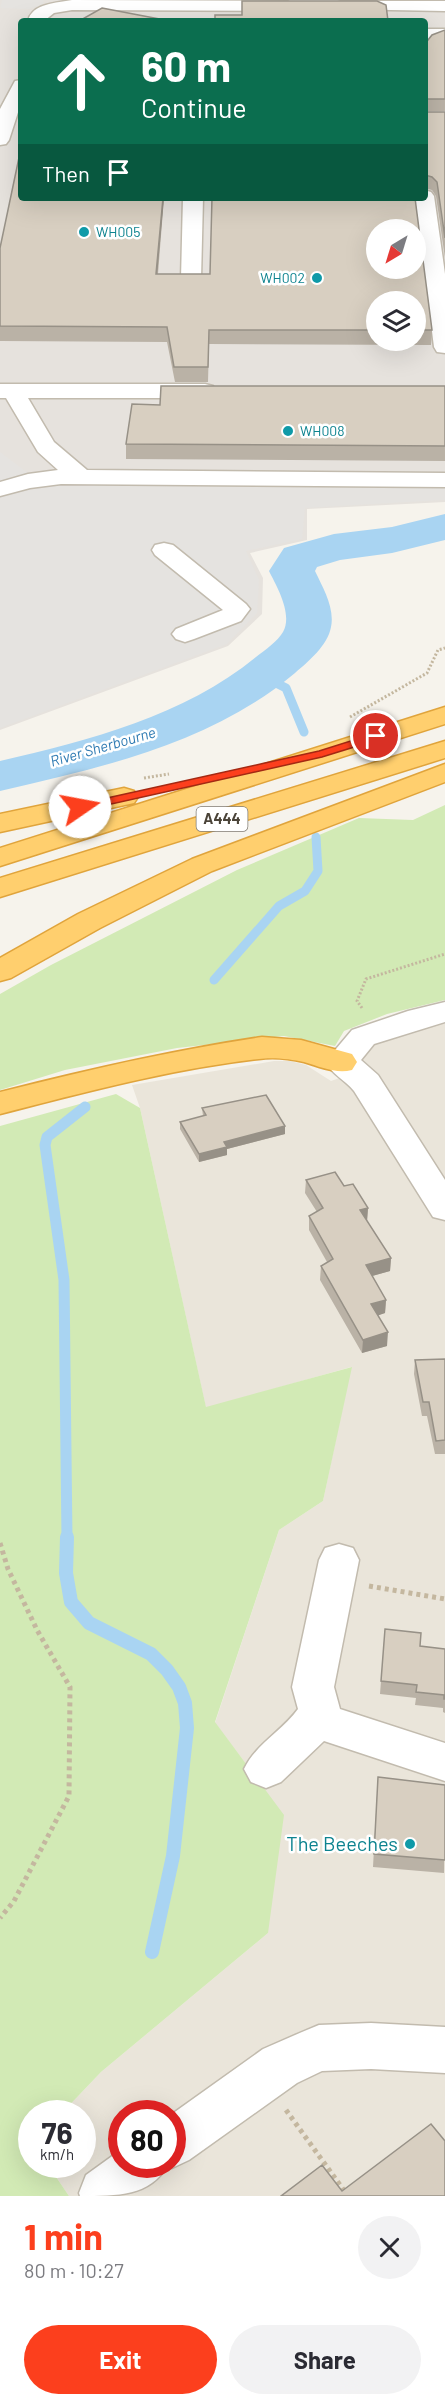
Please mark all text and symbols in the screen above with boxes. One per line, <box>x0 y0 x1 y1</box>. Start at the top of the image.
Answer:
text: 60 m <box>141 40 231 90</box>
icon: ahead <box>42 42 120 120</box>
text: Continue <box>141 91 247 123</box>
icon: arrive <box>102 156 135 189</box>
text: Then <box>42 160 90 186</box>
north arrow <box>366 219 426 279</box>
map controls <box>366 219 426 351</box>
place label: WH005 <box>96 223 140 240</box>
marker: WH005 <box>77 225 91 239</box>
place label: WH002 <box>260 269 305 286</box>
marker: WH002 <box>310 271 324 285</box>
button: layers <box>366 291 426 351</box>
place label: WH008 <box>300 422 345 439</box>
marker: WH008 <box>281 424 295 438</box>
pin <box>350 710 401 761</box>
icon: arrive <box>359 719 392 752</box>
water label: River Sherbourne <box>48 722 158 770</box>
position arrow <box>48 775 112 839</box>
road number: A444 <box>196 807 248 831</box>
place label: The Beeches <box>286 1831 398 1855</box>
marker: The Beeches <box>403 1837 417 1851</box>
speed limit sign: 80 <box>108 2100 186 2178</box>
text: 76 <box>42 2114 73 2150</box>
text: km/h <box>40 2145 74 2163</box>
text: 1 min <box>24 2214 103 2257</box>
button: close <box>358 2216 421 2279</box>
text: 80 m · 10:27 <box>24 2258 124 2282</box>
button: Exit <box>24 2325 217 2394</box>
button: Share <box>229 2325 421 2394</box>

